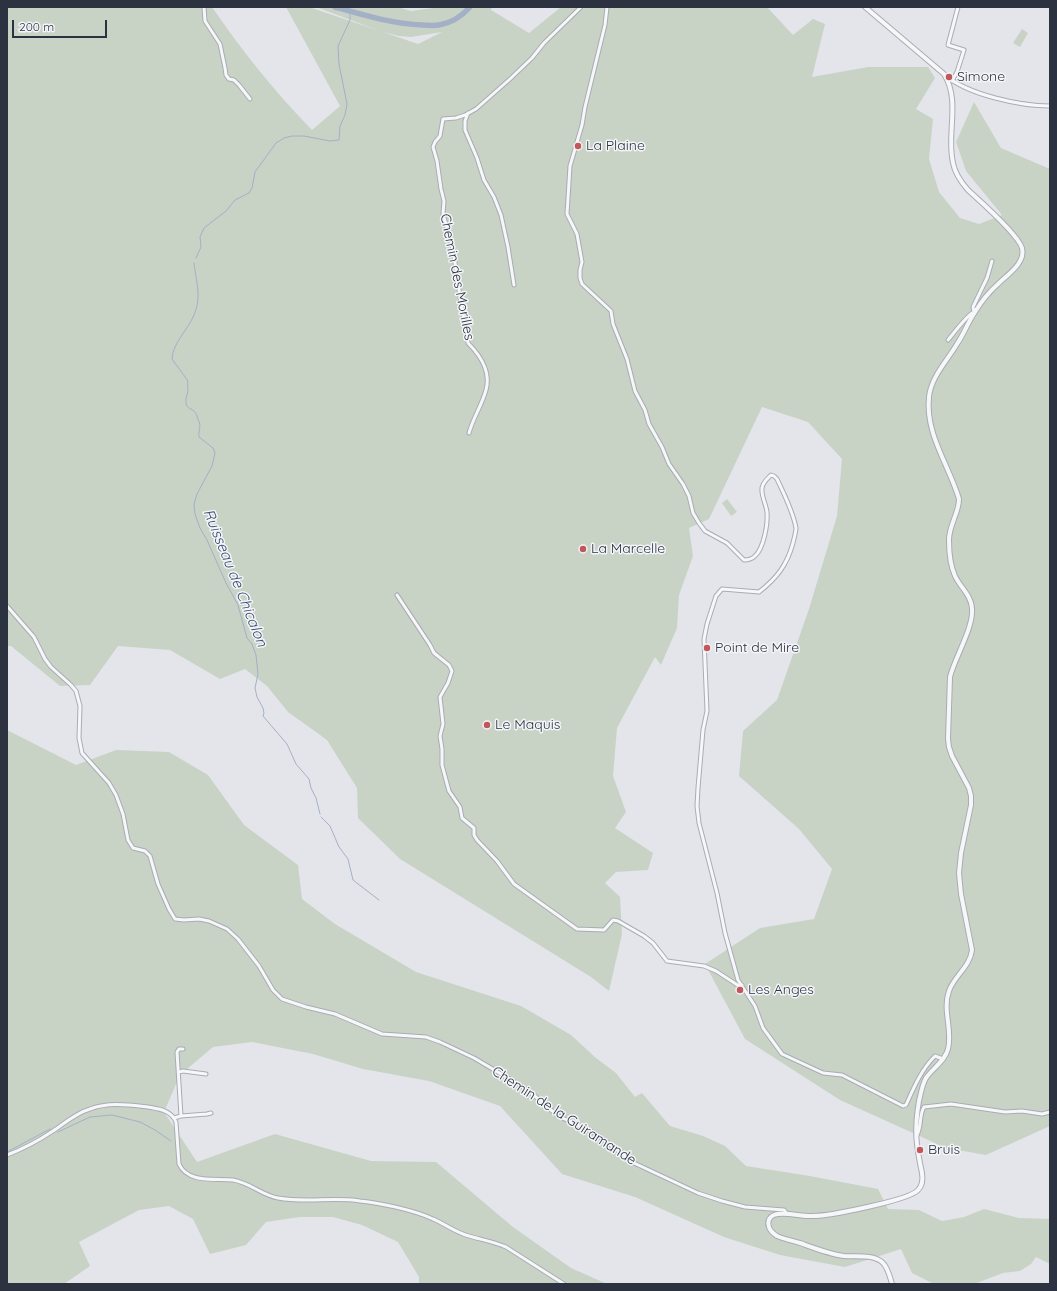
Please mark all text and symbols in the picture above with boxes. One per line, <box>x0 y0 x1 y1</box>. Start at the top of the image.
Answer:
scale bar <box>14 12 109 38</box>
text: 200 m <box>19 19 54 34</box>
place label: Simone <box>957 69 1005 85</box>
marker: Simone <box>944 72 954 82</box>
place label: La Plaine <box>586 138 645 154</box>
marker: La Plaine <box>573 141 583 151</box>
street label: Chemin des Morilles <box>436 212 478 342</box>
water label: Ruisseau de Chicalon <box>199 507 271 649</box>
place label: La Marcelle <box>591 541 665 557</box>
marker: La Marcelle <box>578 544 588 554</box>
place label: Point de Mire <box>715 640 799 656</box>
marker: Point de Mire <box>702 643 712 653</box>
place label: Le Maquis <box>495 717 560 733</box>
marker: Le Maquis <box>482 720 492 730</box>
place label: Les Anges <box>748 982 814 998</box>
marker: Les Anges <box>735 985 745 995</box>
street label: Chemin de la Guiramande <box>489 1063 639 1169</box>
place label: Bruis <box>928 1142 960 1158</box>
marker: Bruis <box>915 1145 925 1155</box>

